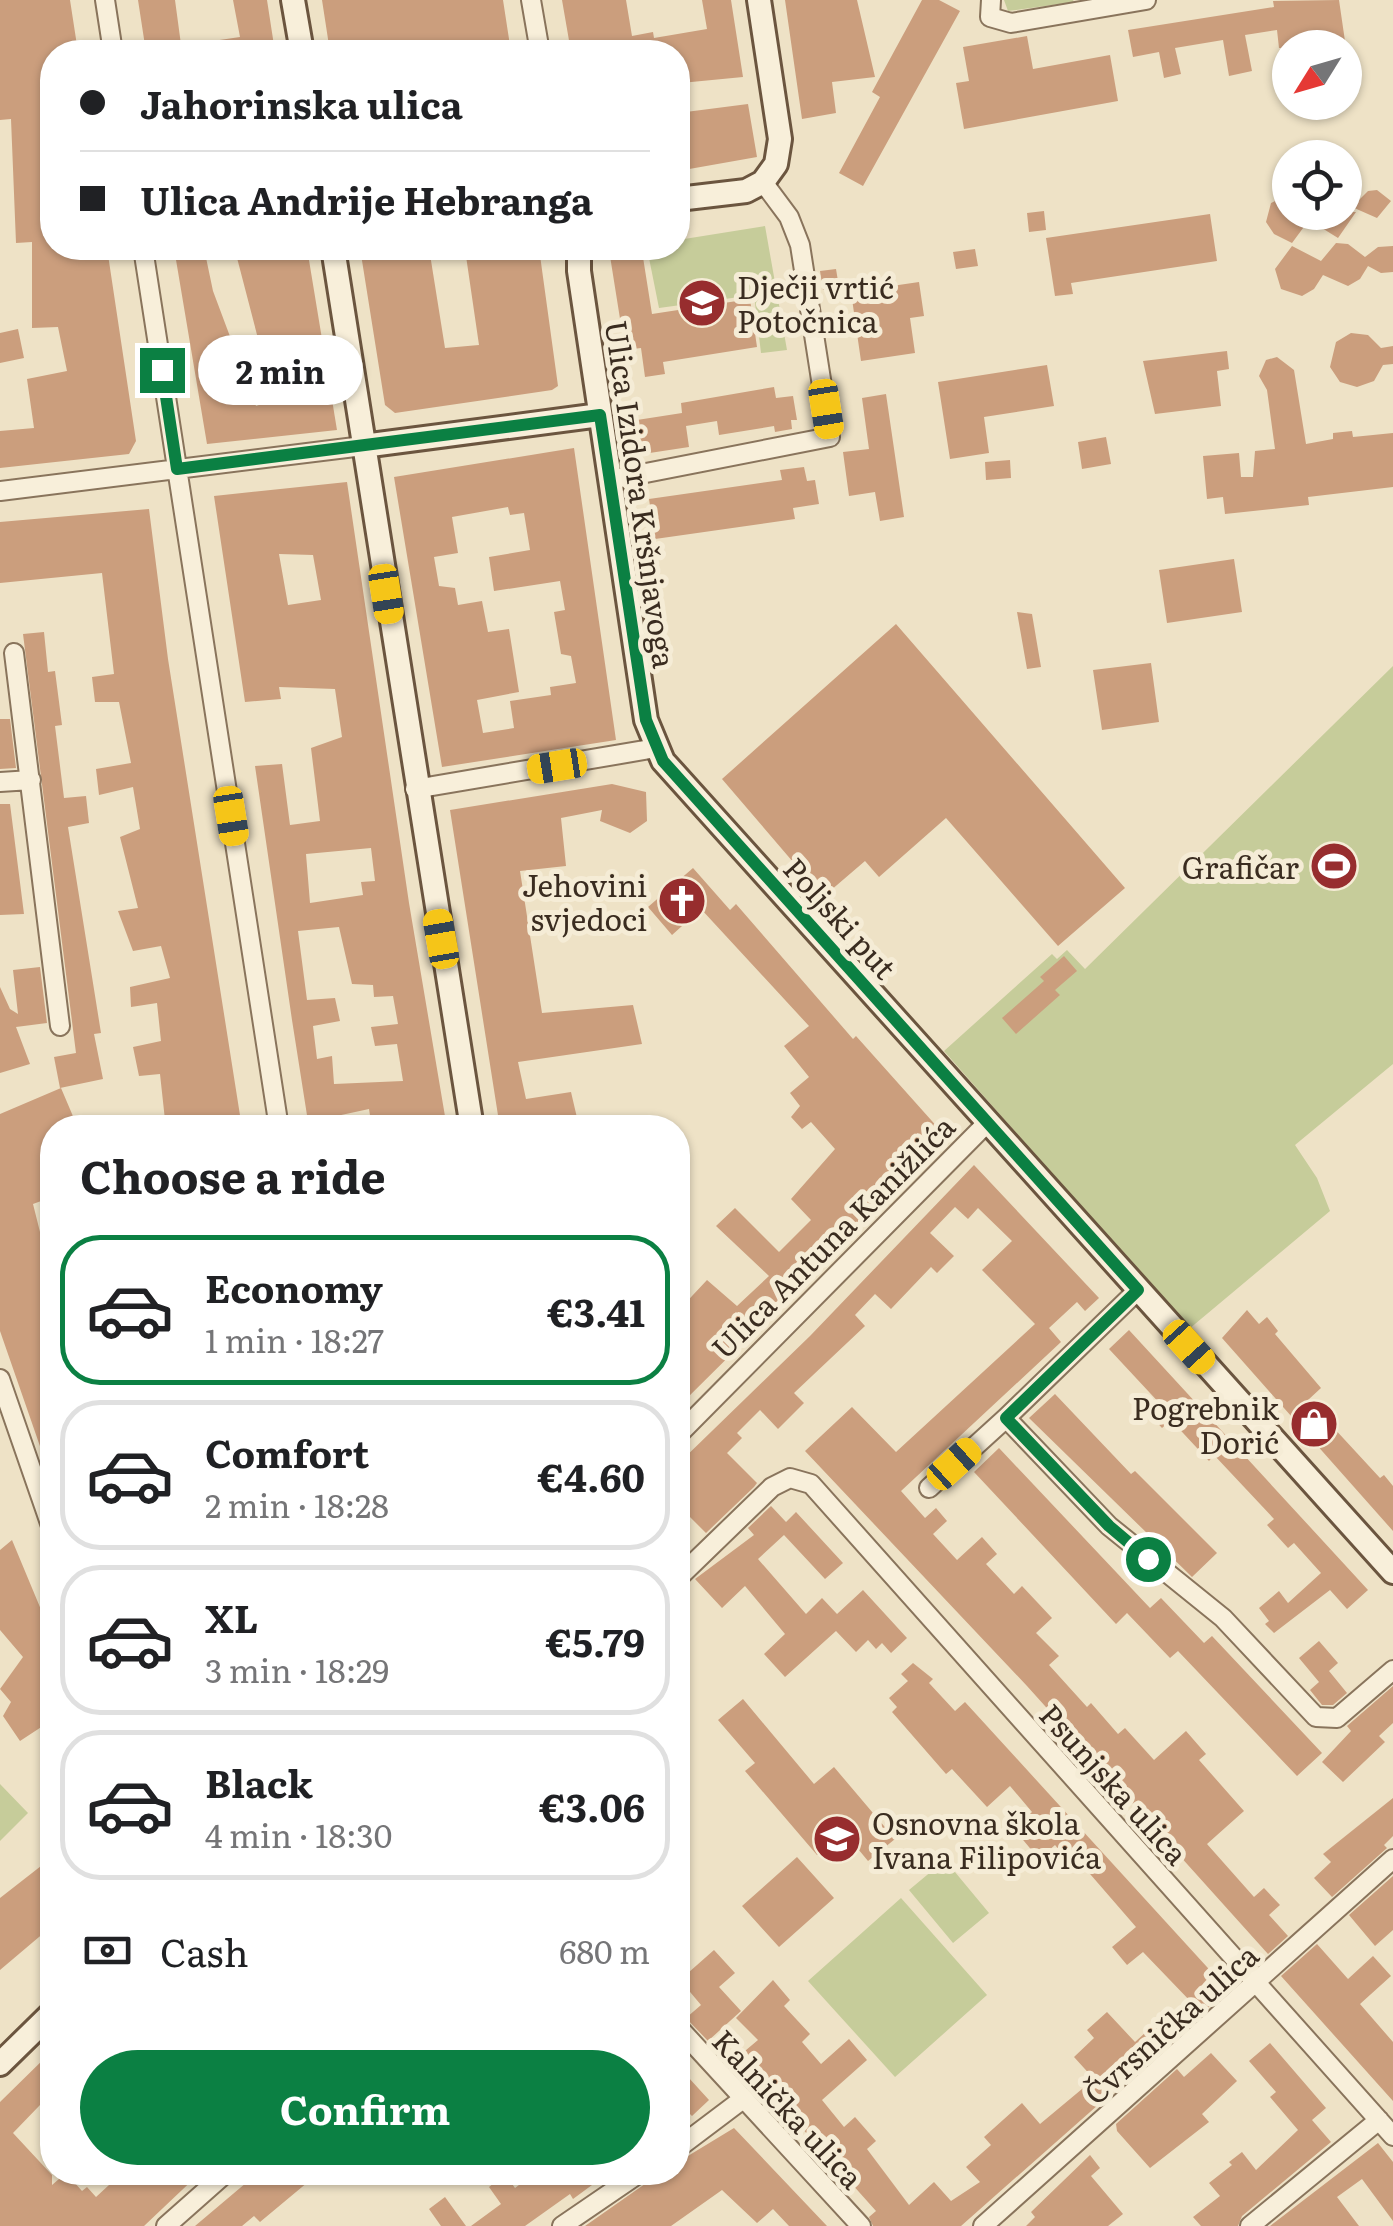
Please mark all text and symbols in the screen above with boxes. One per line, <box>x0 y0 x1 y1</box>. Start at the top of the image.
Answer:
north arrow <box>1272 30 1362 120</box>
map controls <box>1272 30 1362 230</box>
text: Jahorinska ulica <box>140 74 463 131</box>
button: locate <box>1272 140 1362 230</box>
text: Ulica Andrije Hebranga <box>140 170 593 227</box>
place label: Dječji vrtić Potočnica <box>737 264 894 342</box>
school or university icon: Dječji vrtić Potočnica <box>676 277 728 329</box>
street label: Ulica Izidora Kršnjavoga <box>596 317 688 672</box>
callout: 2 min <box>197 335 362 405</box>
text: 2 min <box>236 346 325 394</box>
route end <box>140 348 185 393</box>
car <box>806 377 846 441</box>
car <box>366 562 406 626</box>
car <box>525 746 589 786</box>
car <box>211 784 251 848</box>
sports icon: Grafičar <box>1308 840 1360 892</box>
place label: Grafičar <box>1182 844 1299 888</box>
street label: Poljski put <box>774 847 908 987</box>
place label: Jehovini svjedoci <box>522 862 647 940</box>
church icon: Jehovini svjedoci <box>656 875 708 927</box>
car <box>421 907 461 971</box>
street label: Ulica Antuna Kanižlića <box>700 1104 964 1368</box>
text: Choose a ride <box>80 1141 386 1208</box>
text: Economy <box>205 1258 383 1315</box>
icon: car <box>85 1265 175 1355</box>
text: €3.41 <box>547 1282 645 1339</box>
text: 1 min · 18:27 <box>205 1315 384 1363</box>
car <box>1158 1315 1220 1379</box>
place label: Pogrebnik Dorić <box>1132 1385 1280 1463</box>
shop icon: Pogrebnik Dorić <box>1288 1398 1340 1450</box>
text: Comfort <box>205 1423 369 1480</box>
icon: car <box>85 1430 175 1520</box>
car <box>922 1433 986 1495</box>
text: €4.60 <box>538 1447 645 1504</box>
text: 2 min · 18:28 <box>205 1480 389 1528</box>
route start <box>1126 1537 1171 1582</box>
text: XL <box>205 1588 258 1645</box>
icon: car <box>85 1595 175 1685</box>
text: €5.79 <box>546 1612 645 1669</box>
text: 3 min · 18:29 <box>205 1645 389 1693</box>
street label: Psunjska ulica <box>1031 1693 1200 1874</box>
text: Black <box>205 1753 313 1810</box>
icon: car <box>85 1760 175 1850</box>
text: €3.06 <box>539 1777 645 1834</box>
place label: Osnovna škola Ivana Filipovića <box>872 1800 1102 1878</box>
text: 4 min · 18:30 <box>205 1810 392 1858</box>
school or university icon: Osnovna škola Ivana Filipovića <box>811 1813 863 1865</box>
text: Cash <box>160 1922 249 1979</box>
icon: cash <box>80 1923 135 1978</box>
text: 680 m <box>559 1926 650 1974</box>
street label: Čvrsnička ulica <box>1073 1932 1268 2113</box>
street label: Kalnička ulica <box>704 2019 875 2198</box>
button: Confirm <box>80 2050 650 2165</box>

